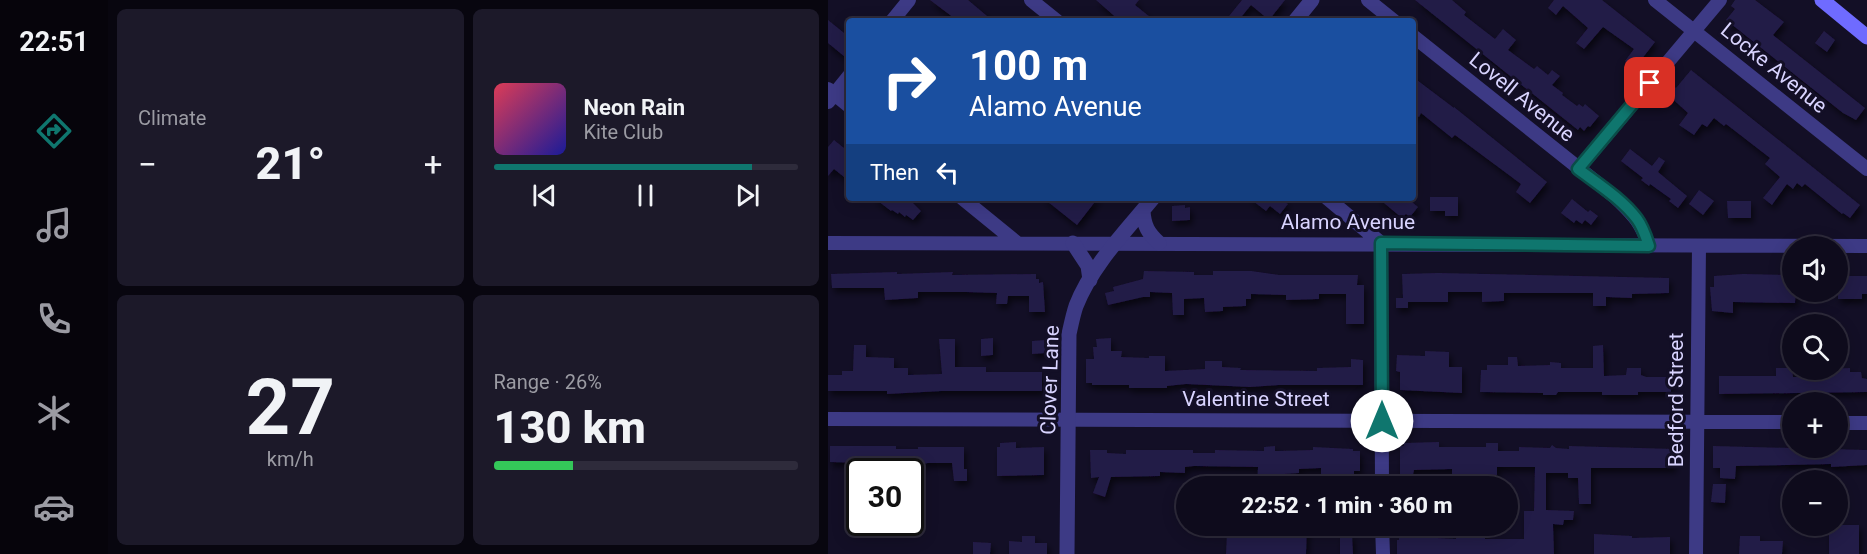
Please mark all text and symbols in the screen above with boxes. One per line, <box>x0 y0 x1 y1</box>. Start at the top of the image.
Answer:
street label: Locke Avenue <box>1716 18 1832 118</box>
text: 22:51 <box>19 26 89 58</box>
text: 100 m <box>969 41 1088 90</box>
icon: right <box>870 42 948 120</box>
street label: Lovell Avenue <box>1465 47 1579 147</box>
pin <box>1624 57 1675 108</box>
icon: arrive <box>1633 66 1666 99</box>
text: Alamo Avenue <box>969 91 1142 123</box>
text: Neon Rain <box>584 95 685 120</box>
text: Climate <box>138 106 206 130</box>
icon: directions <box>33 110 75 152</box>
text: Kite Club <box>584 120 663 144</box>
text: 21° <box>256 137 325 190</box>
text: − <box>138 145 157 184</box>
text: + <box>424 145 443 184</box>
icon: left <box>931 156 964 189</box>
text: Then <box>870 160 919 185</box>
icon: previous <box>528 179 561 212</box>
icon: pause <box>629 179 662 212</box>
icon: next <box>731 179 764 212</box>
icon: music <box>33 204 75 246</box>
street label: Alamo Avenue <box>1281 210 1415 234</box>
map controls <box>1782 236 1848 536</box>
button: sound <box>1782 236 1848 302</box>
icon: phone <box>33 298 75 340</box>
button: search <box>1782 314 1848 380</box>
street label: Clover Lane <box>1036 325 1064 435</box>
street label: Bedford Street <box>1664 333 1688 467</box>
text: 27 <box>245 362 335 453</box>
text: Range · 26% <box>494 370 602 394</box>
street label: Valentine Street <box>1182 387 1330 411</box>
position arrow <box>1350 389 1414 453</box>
icon: climate <box>33 392 75 434</box>
button: + <box>1782 392 1848 458</box>
text: 130 km <box>494 401 646 454</box>
text: km/h <box>267 447 314 471</box>
speed limit sign: 30 <box>846 458 924 536</box>
button: − <box>1782 470 1848 536</box>
icon: car <box>33 486 75 528</box>
text: 22:52 · 1 min · 360 m <box>1242 493 1452 518</box>

